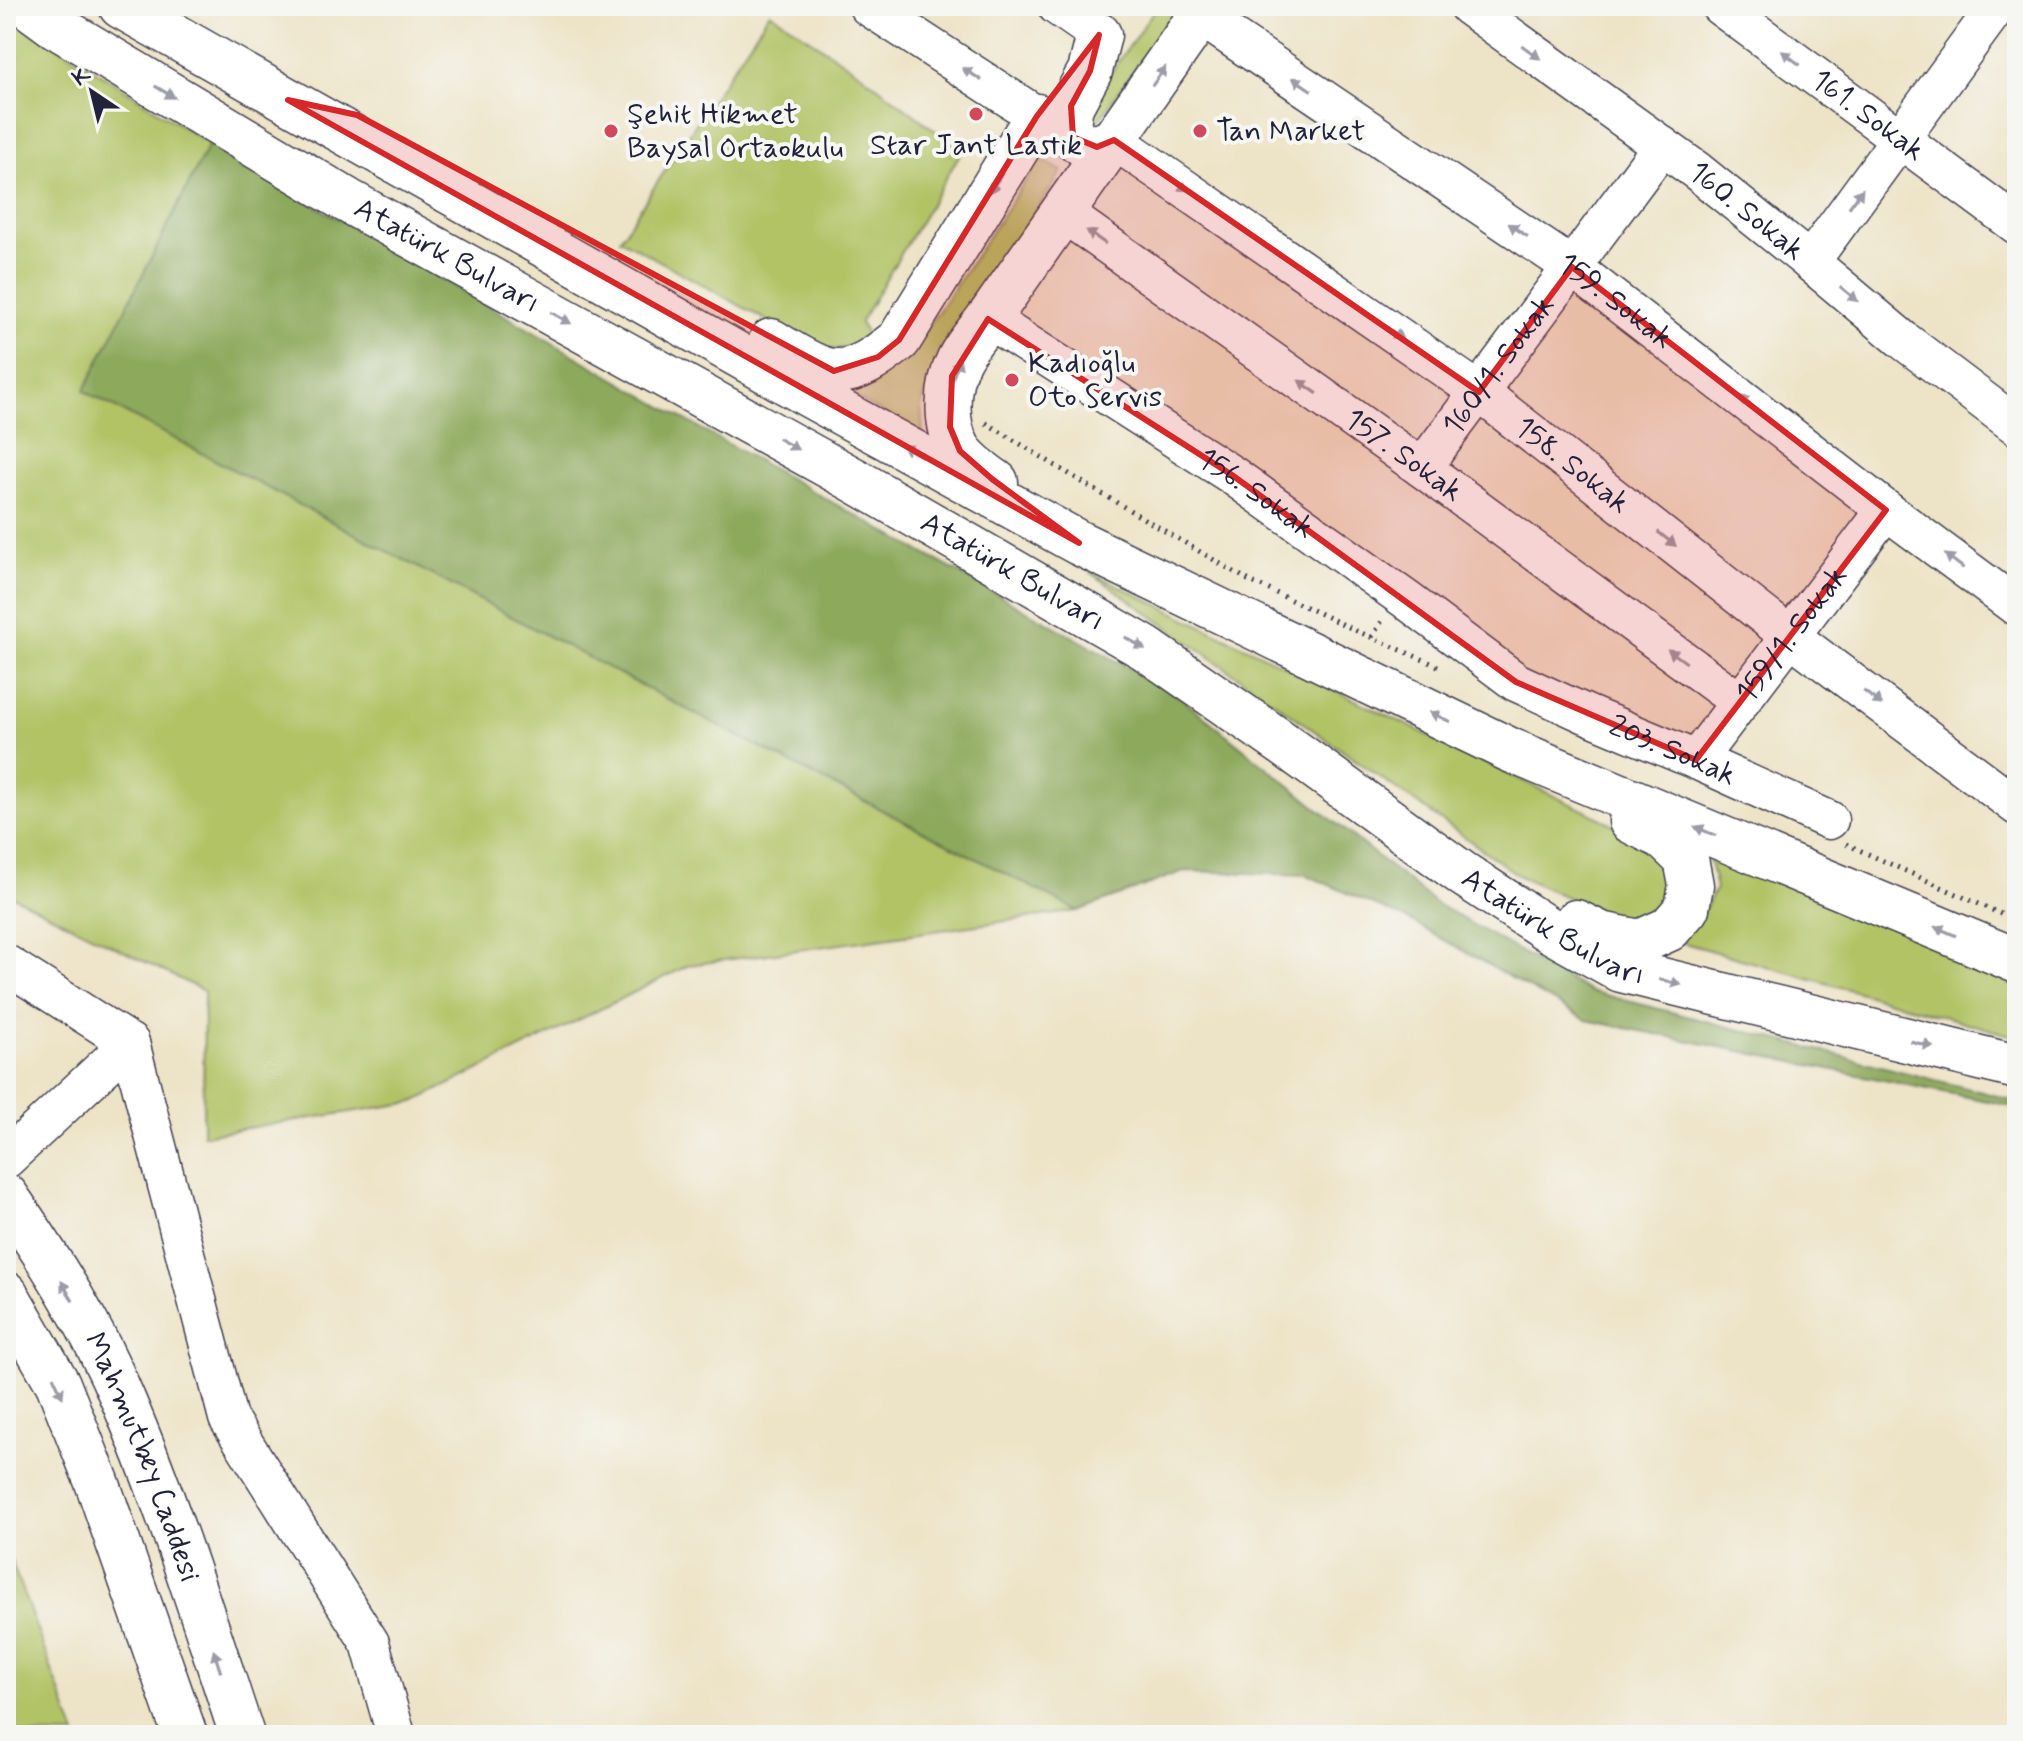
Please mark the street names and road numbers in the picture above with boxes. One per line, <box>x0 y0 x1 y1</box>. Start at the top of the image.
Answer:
street label: 161. Sokak <box>1803 60 1933 170</box>
street label: 160. Sokak <box>1681 152 1813 270</box>
street label: Atatürk Bulvarı <box>347 189 547 323</box>
street label: 159. Sokak <box>1551 244 1681 358</box>
street label: 160/1. Sokak <box>1434 288 1563 443</box>
street label: 157. Sokak <box>1337 400 1471 511</box>
street label: 158. Sokak <box>1507 408 1638 522</box>
street label: 156. Sokak <box>1191 439 1323 548</box>
street label: Atatürk Bulvarı <box>914 503 1112 640</box>
street label: 159/1. Sokak <box>1727 558 1856 710</box>
street label: 203. Sokak <box>1603 706 1742 795</box>
street label: Atatürk Bulvarı <box>1454 859 1648 995</box>
street label: Mahmutbey Caddesi <box>75 1326 209 1587</box>

